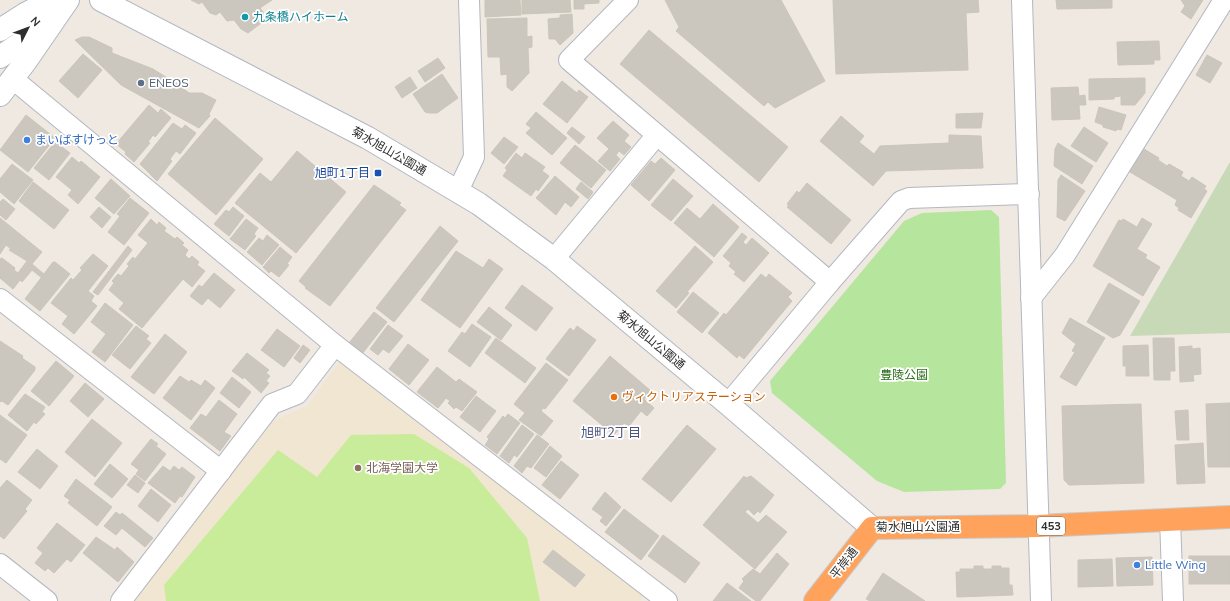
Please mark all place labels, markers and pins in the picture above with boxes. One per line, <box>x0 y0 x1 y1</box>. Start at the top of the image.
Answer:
place label: 九条橋ハイホーム <box>253 9 348 24</box>
marker: 九条橋ハイホーム <box>240 12 250 22</box>
place label: ENEOS <box>149 75 189 90</box>
marker: ENEOS <box>136 78 146 88</box>
place label: まいばすけっと <box>35 132 119 147</box>
marker: まいばすけっと <box>22 135 32 145</box>
place label: 旭町1丁目 <box>315 165 370 180</box>
marker: 旭町1丁目 <box>373 168 383 178</box>
place label: ヴィクトリアステーション <box>622 389 766 404</box>
marker: ヴィクトリアステーション <box>609 392 619 402</box>
place label: 北海学園大学 <box>366 460 438 475</box>
marker: 北海学園大学 <box>353 463 363 473</box>
place label: Little Wing <box>1145 557 1206 572</box>
marker: Little Wing <box>1132 560 1142 570</box>

